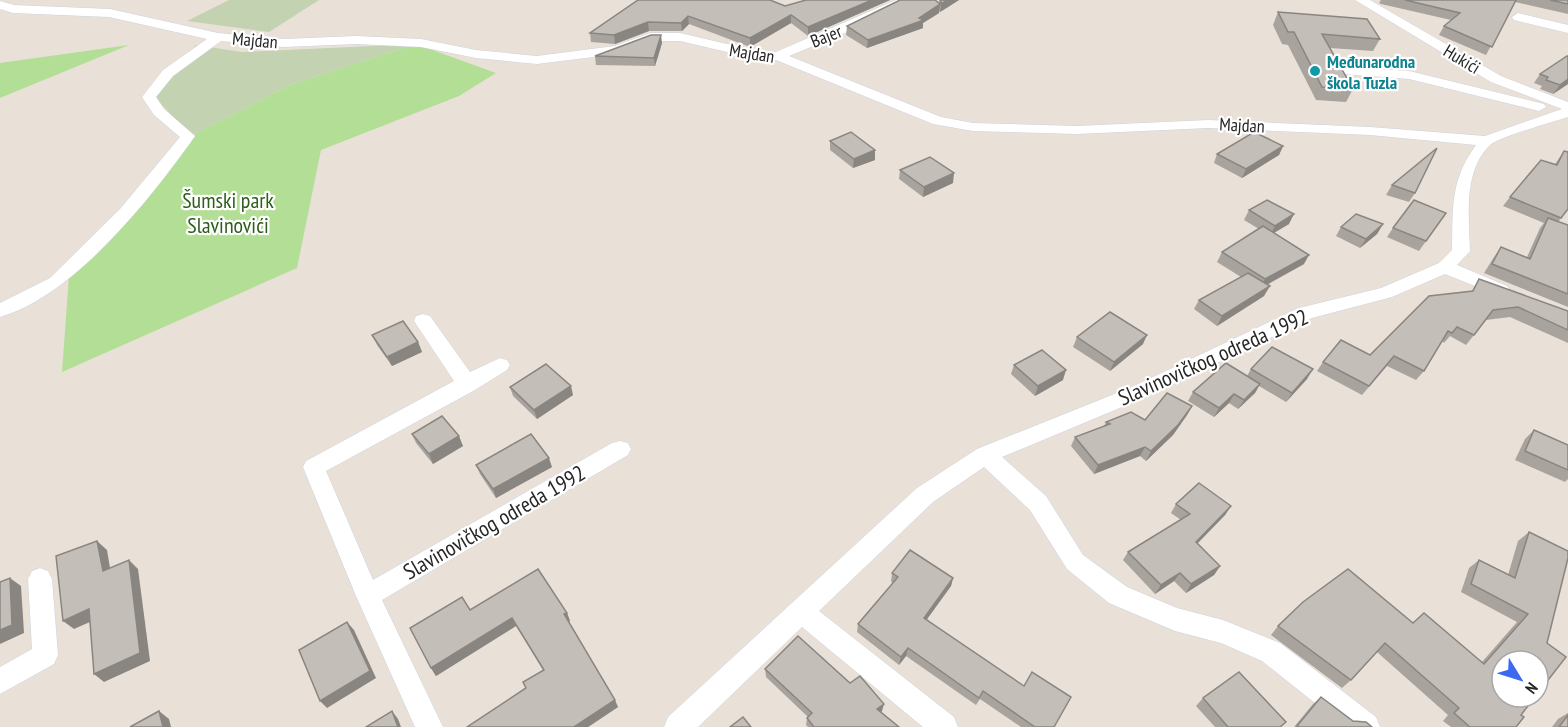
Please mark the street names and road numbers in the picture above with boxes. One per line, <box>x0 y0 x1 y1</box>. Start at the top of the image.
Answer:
street label: Bajer <box>807 19 845 53</box>
street label: Majdan <box>231 27 279 53</box>
street label: Majdan <box>728 38 776 68</box>
street label: Hukići <box>1440 39 1484 79</box>
street label: Majdan <box>1219 112 1265 138</box>
street label: Slavinovičkog odreda 1992 <box>1113 302 1313 412</box>
street label: Slavinovičkog odreda 1992 <box>398 459 590 585</box>

